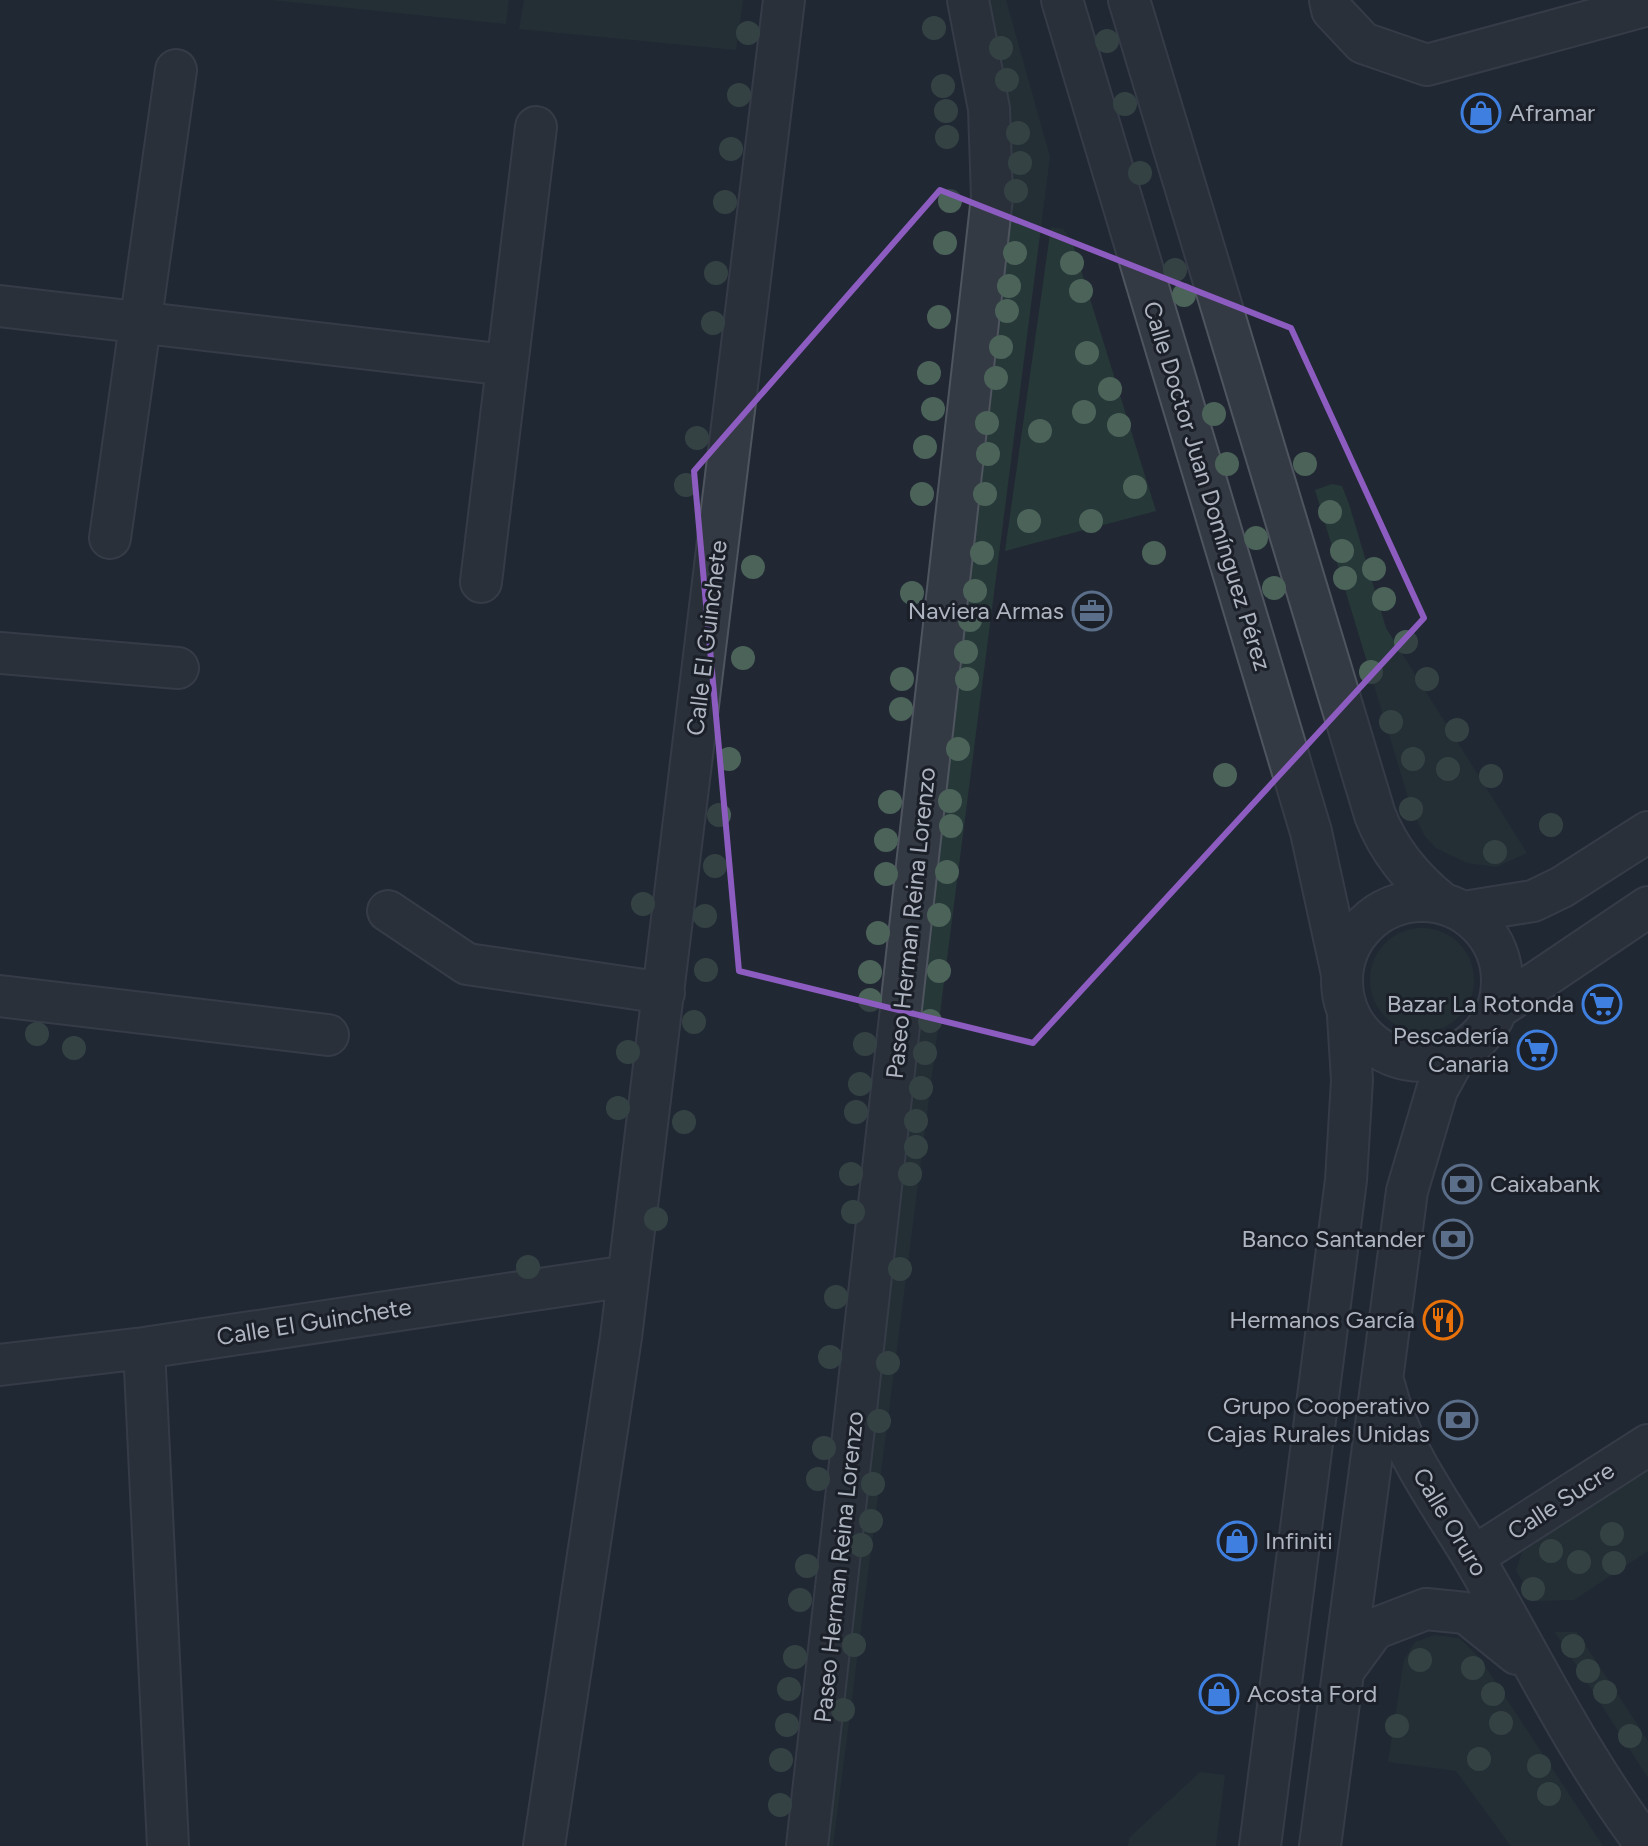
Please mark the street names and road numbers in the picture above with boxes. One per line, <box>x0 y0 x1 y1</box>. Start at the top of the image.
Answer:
street label: Calle Doctor Juan Domínguez Pérez <box>1137 298 1278 674</box>
street label: Calle El Guinchete <box>680 539 733 737</box>
street label: Paseo Herman Reina Lorenzo <box>880 766 941 1080</box>
street label: Calle El Guinchete <box>214 1292 413 1351</box>
street label: Paseo Herman Reina Lorenzo <box>808 1410 869 1724</box>
street label: Calle Sucre <box>1502 1455 1620 1546</box>
street label: Calle Oruro <box>1407 1462 1494 1581</box>

